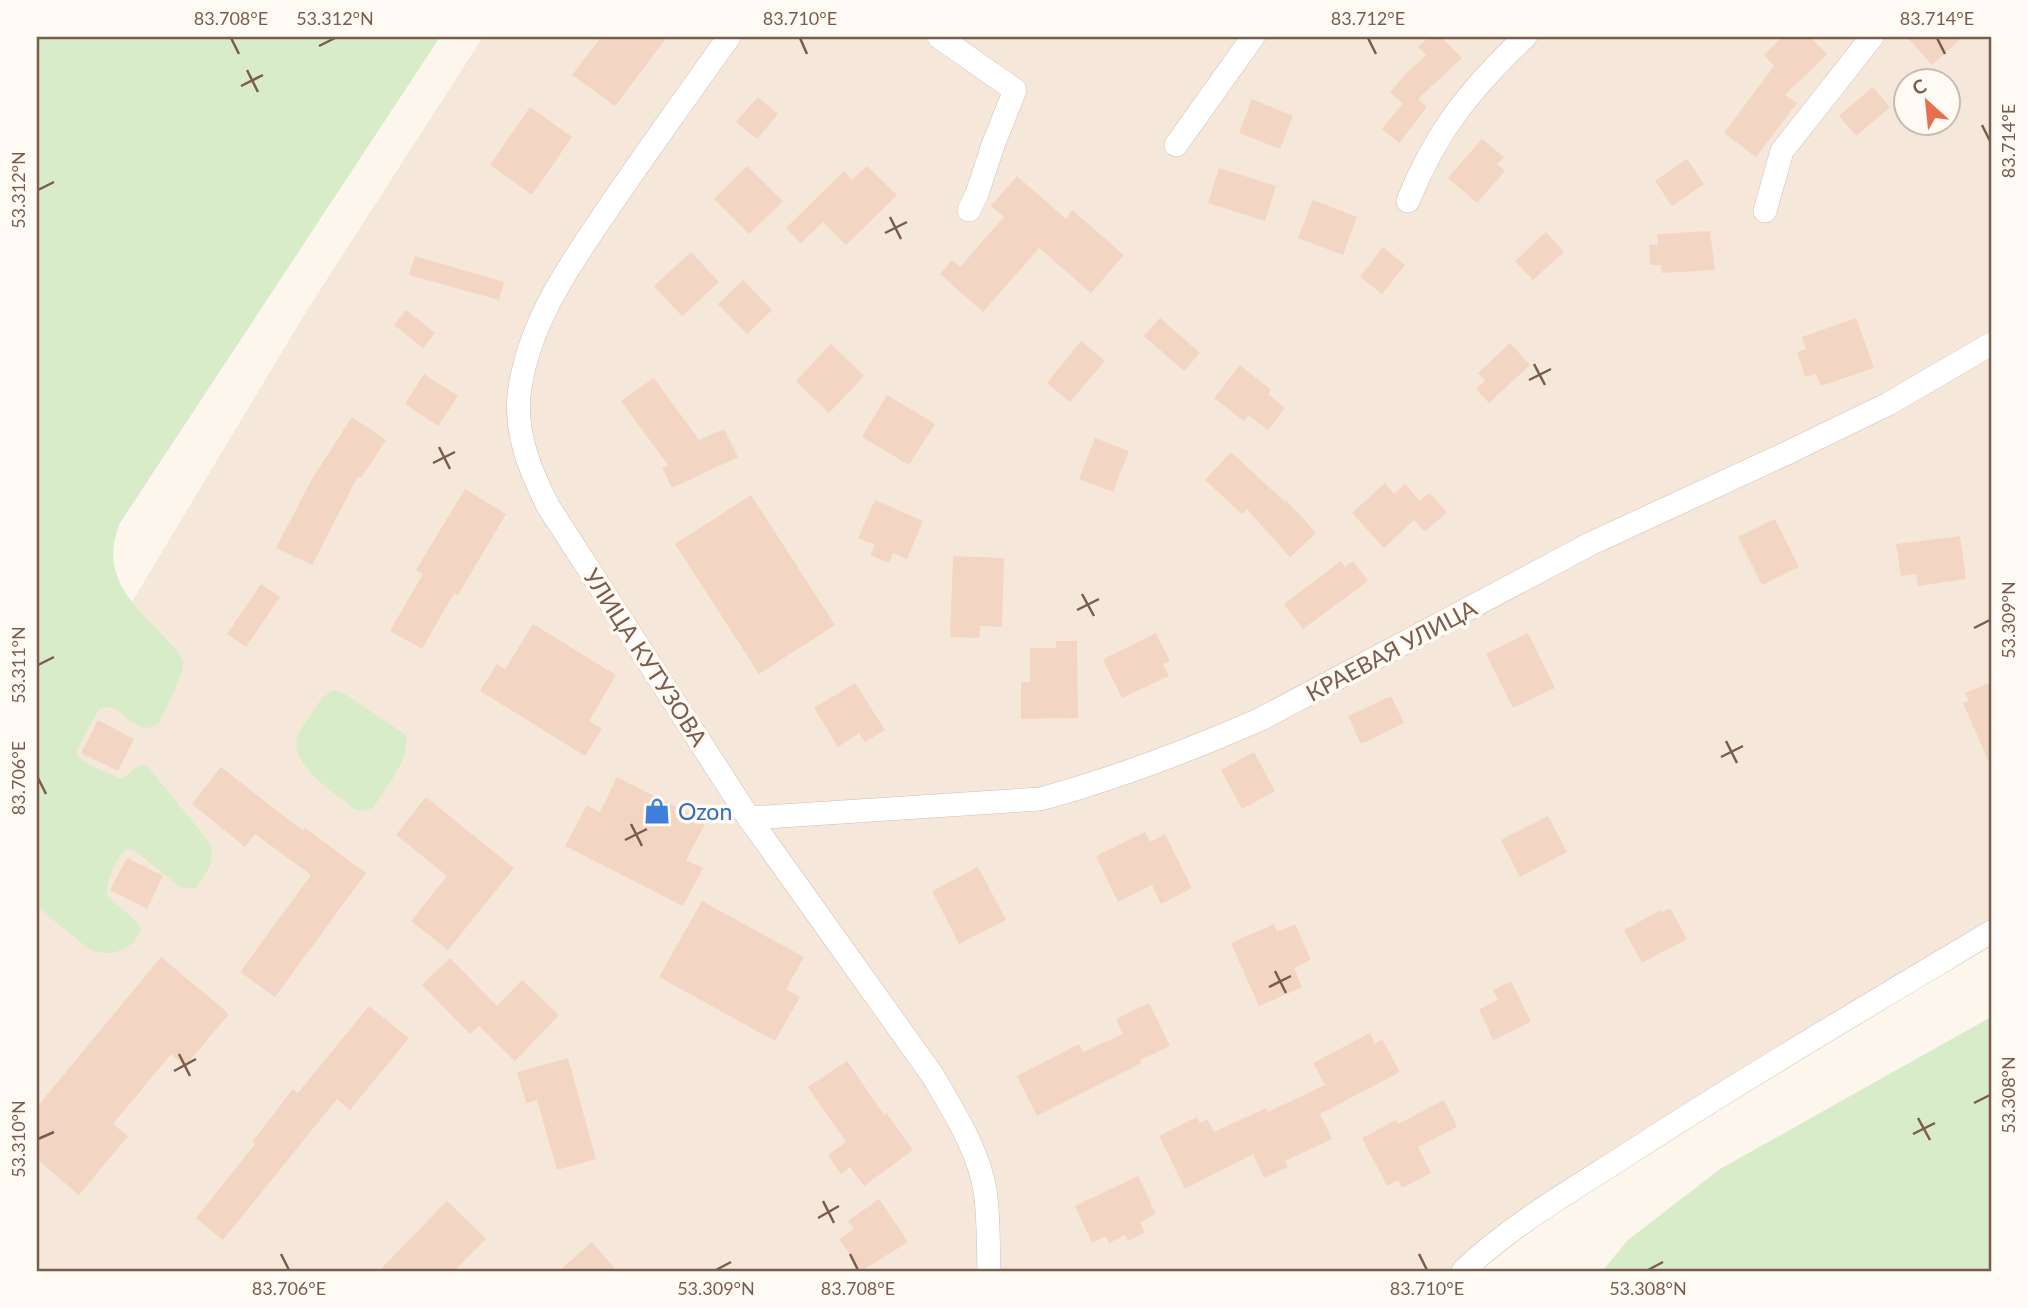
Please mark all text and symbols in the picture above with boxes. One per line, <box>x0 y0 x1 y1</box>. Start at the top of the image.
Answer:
text: 83.708°E <box>194 7 268 29</box>
text: 53.312°N <box>296 7 374 29</box>
text: 83.710°E <box>763 7 837 29</box>
text: 83.712°E <box>1331 7 1405 29</box>
text: 83.714°E <box>1900 7 1974 29</box>
north arrow <box>1892 66 1962 136</box>
text: С <box>1908 73 1930 100</box>
text: 83.714°E <box>1997 104 2019 178</box>
text: 53.312°N <box>7 151 29 229</box>
street label: УЛИЦА КУТУЗОВА <box>578 563 714 751</box>
text: 53.309°N <box>1997 581 2019 659</box>
street label: КРАЕВАЯ УЛИЦА <box>1301 593 1481 707</box>
text: 53.311°N <box>7 626 29 704</box>
text: 83.706°E <box>7 741 29 815</box>
shop icon: Ozon <box>642 796 672 826</box>
place label: Ozon <box>678 797 732 825</box>
text: 53.308°N <box>1997 1056 2019 1134</box>
text: 53.310°N <box>7 1100 29 1178</box>
text: 83.706°E <box>252 1277 326 1299</box>
text: 53.309°N <box>677 1277 755 1299</box>
text: 83.708°E <box>821 1277 895 1299</box>
text: 83.710°E <box>1390 1277 1464 1299</box>
text: 53.308°N <box>1609 1277 1687 1299</box>

